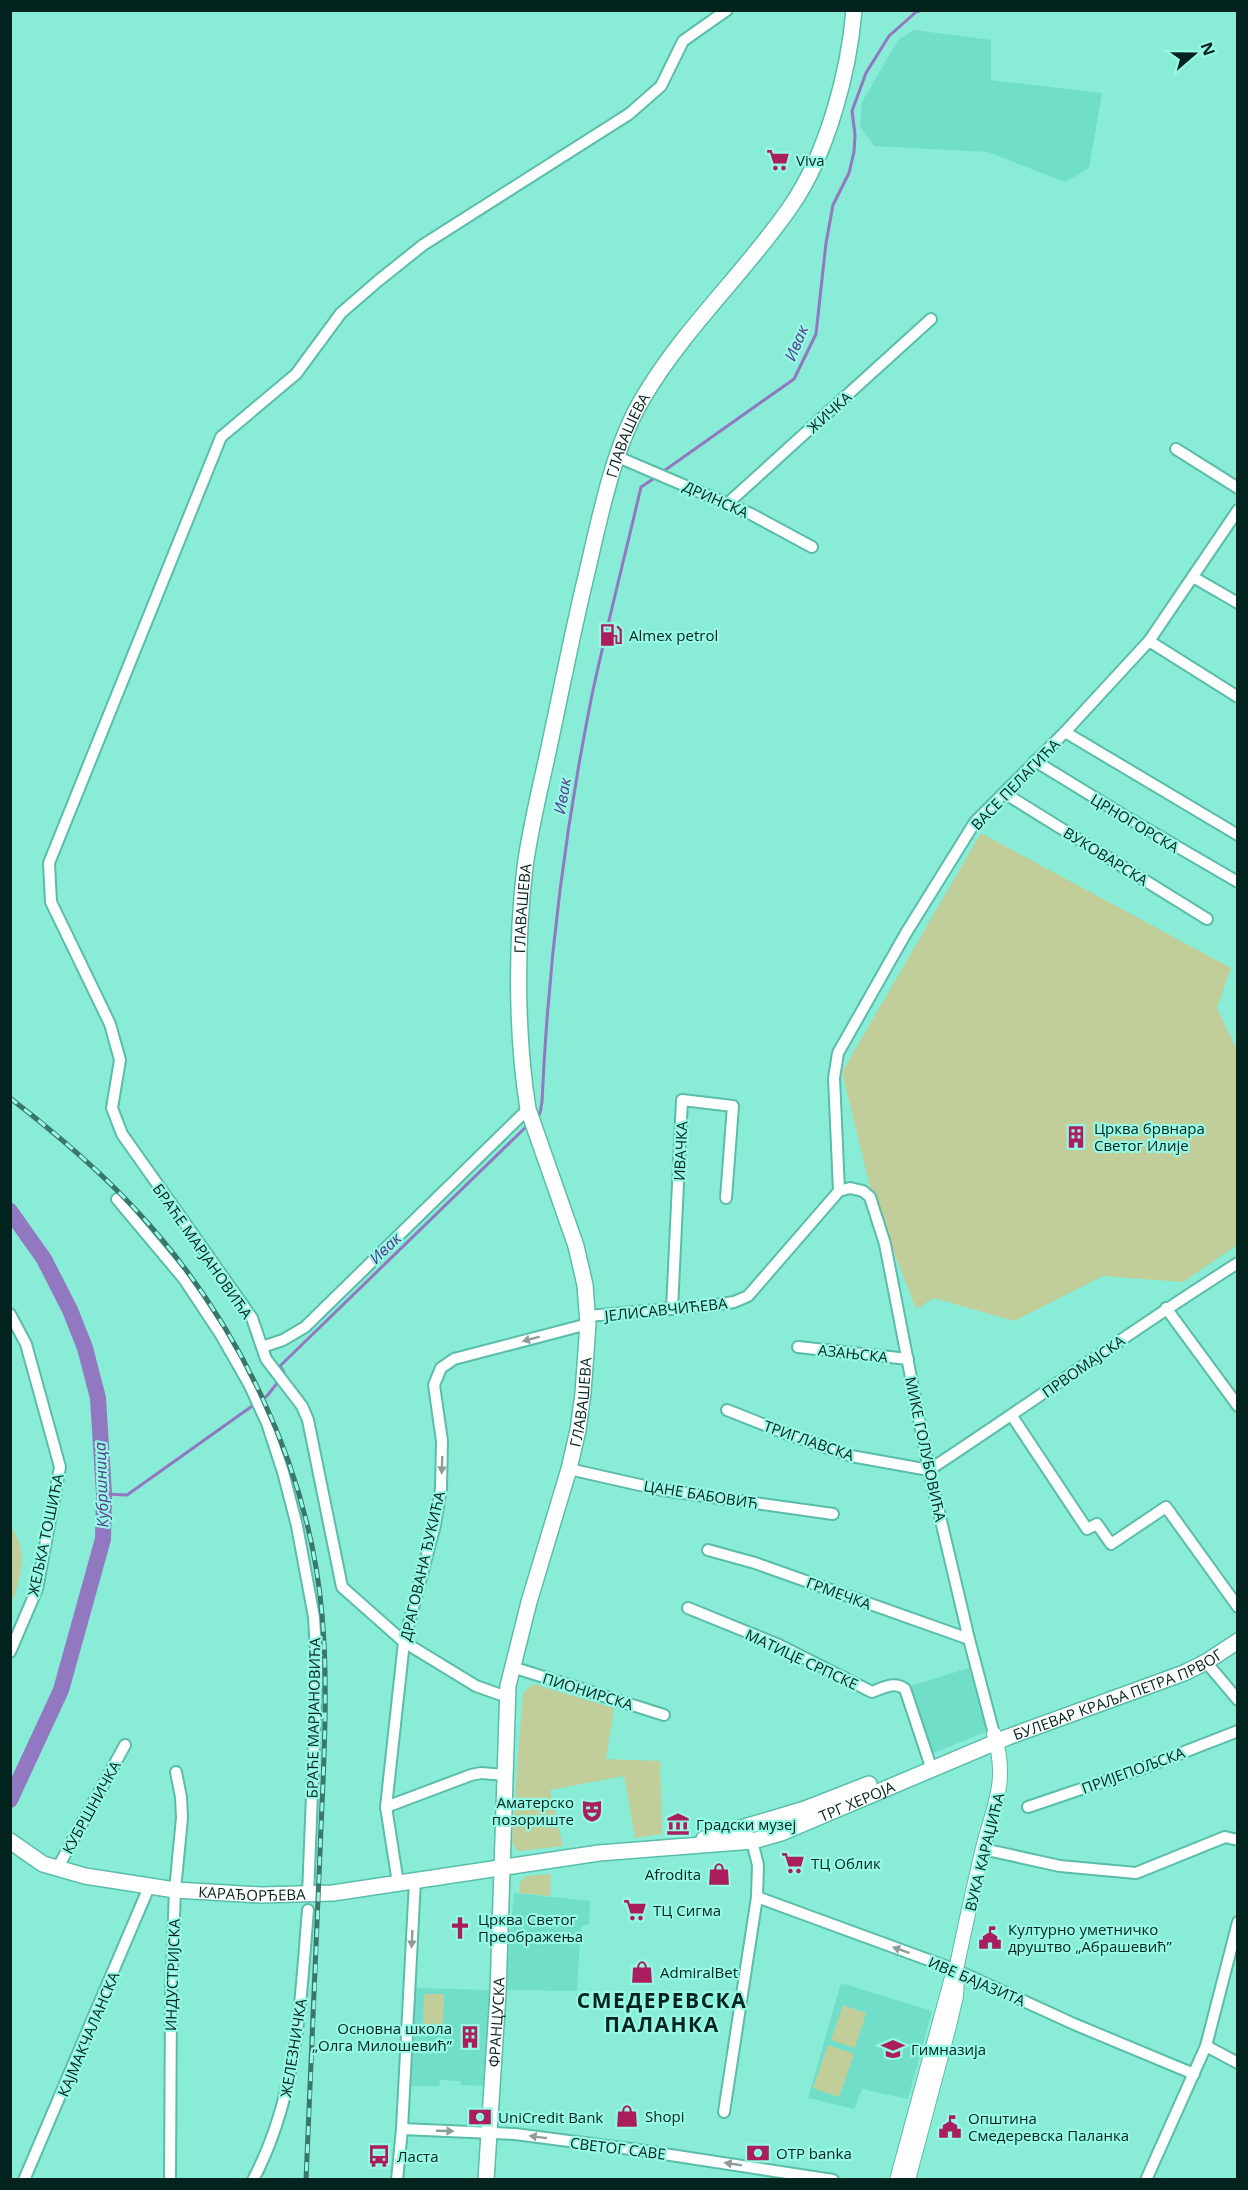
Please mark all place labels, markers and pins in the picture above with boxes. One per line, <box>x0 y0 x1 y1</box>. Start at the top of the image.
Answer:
supermarket icon: Viva <box>765 147 791 173</box>
place label: Viva <box>796 150 825 170</box>
fuel station icon: Almex petrol <box>598 622 624 648</box>
place label: Almex petrol <box>629 625 718 645</box>
place label: Црква брвнара Светог Илије <box>1094 1118 1205 1155</box>
building icon: Црква брвнара Светог Илије <box>1063 1124 1089 1150</box>
place label: Аматерско позориште <box>492 1792 574 1829</box>
theatre icon: Аматерско позориште <box>579 1798 605 1824</box>
museum icon: Градски музеј <box>665 1811 691 1837</box>
place label: Градски музеј <box>696 1814 796 1834</box>
supermarket icon: ТЦ Облик <box>780 1850 806 1876</box>
place label: ТЦ Облик <box>811 1853 881 1873</box>
shop icon: Afrodita <box>706 1861 732 1887</box>
place label: Afrodita <box>645 1864 701 1884</box>
supermarket icon: ТЦ Сигма <box>622 1897 648 1923</box>
place label: ТЦ Сигма <box>653 1900 721 1920</box>
place label: Црква Светог Преображења <box>478 1909 583 1946</box>
church icon: Црква Светог Преображења <box>447 1915 473 1941</box>
place label: Културно уметничко друштво „Абрашевић” <box>1008 1919 1172 1956</box>
public building icon: Културно уметничко друштво „Абрашевић” <box>977 1925 1003 1951</box>
shop icon: AdmiralBet <box>629 1959 655 1985</box>
place label: AdmiralBet <box>660 1962 738 1982</box>
place label: Основна школа „Олга Милошевић” <box>312 2018 453 2055</box>
building icon: Основна школа „Олга Милошевић” <box>457 2024 483 2050</box>
school or university icon: Гимназија <box>880 2036 906 2062</box>
place label: Гимназија <box>911 2039 986 2059</box>
shop icon: Shopi <box>614 2103 640 2129</box>
bank icon: UniCredit Bank <box>467 2104 493 2130</box>
place label: Shopi <box>645 2106 684 2126</box>
place label: UniCredit Bank <box>498 2107 603 2127</box>
place label: Општина Смедеревска Паланка <box>968 2108 1129 2145</box>
public building icon: Општина Смедеревска Паланка <box>937 2114 963 2140</box>
bank icon: OTP banka <box>745 2140 771 2166</box>
bus stop icon: Ласта <box>366 2143 392 2169</box>
place label: OTP banka <box>776 2143 852 2163</box>
place label: Ласта <box>397 2146 438 2166</box>

